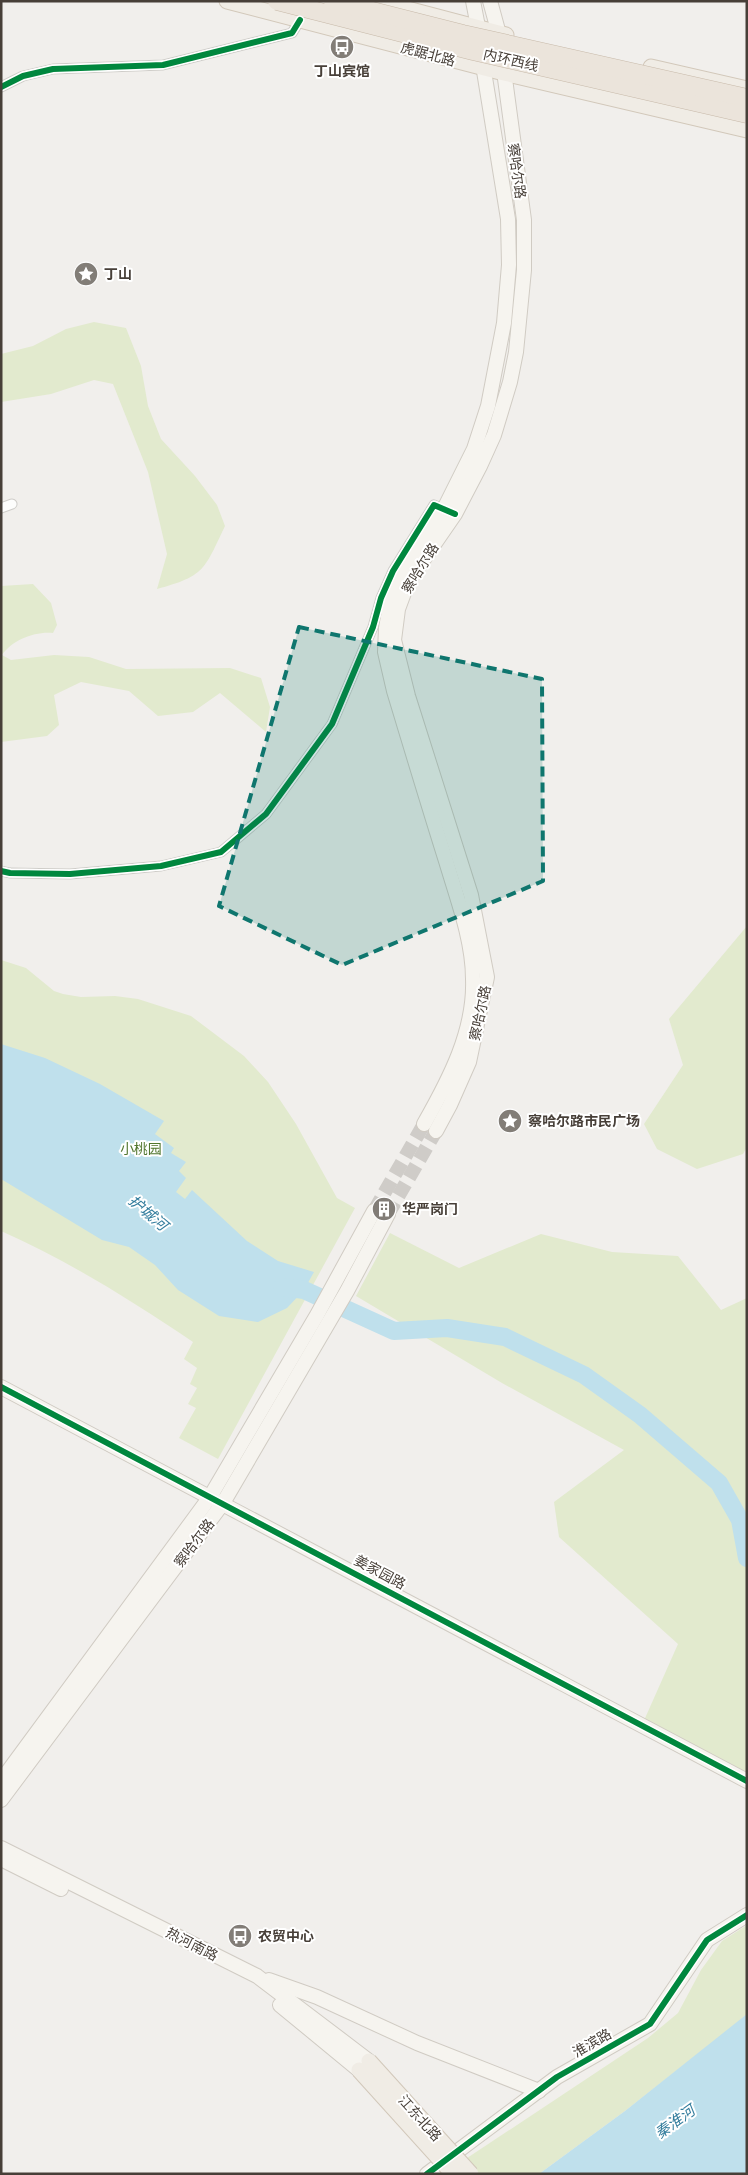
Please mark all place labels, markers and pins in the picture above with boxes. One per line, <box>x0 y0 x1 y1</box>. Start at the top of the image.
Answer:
bus stop icon: 丁山宾馆 <box>329 34 355 60</box>
place label: 丁山宾馆 <box>314 63 370 79</box>
place icon: 丁山 <box>73 261 99 287</box>
place label: 丁山 <box>104 266 132 282</box>
place icon: 察哈尔路市民广场 <box>497 1108 523 1134</box>
place label: 察哈尔路市民广场 <box>528 1113 640 1129</box>
building icon: 华严岗门 <box>371 1196 397 1222</box>
place label: 华严岗门 <box>402 1201 458 1217</box>
bus stop icon: 农贸中心 <box>227 1923 253 1949</box>
place label: 农贸中心 <box>258 1928 314 1944</box>

